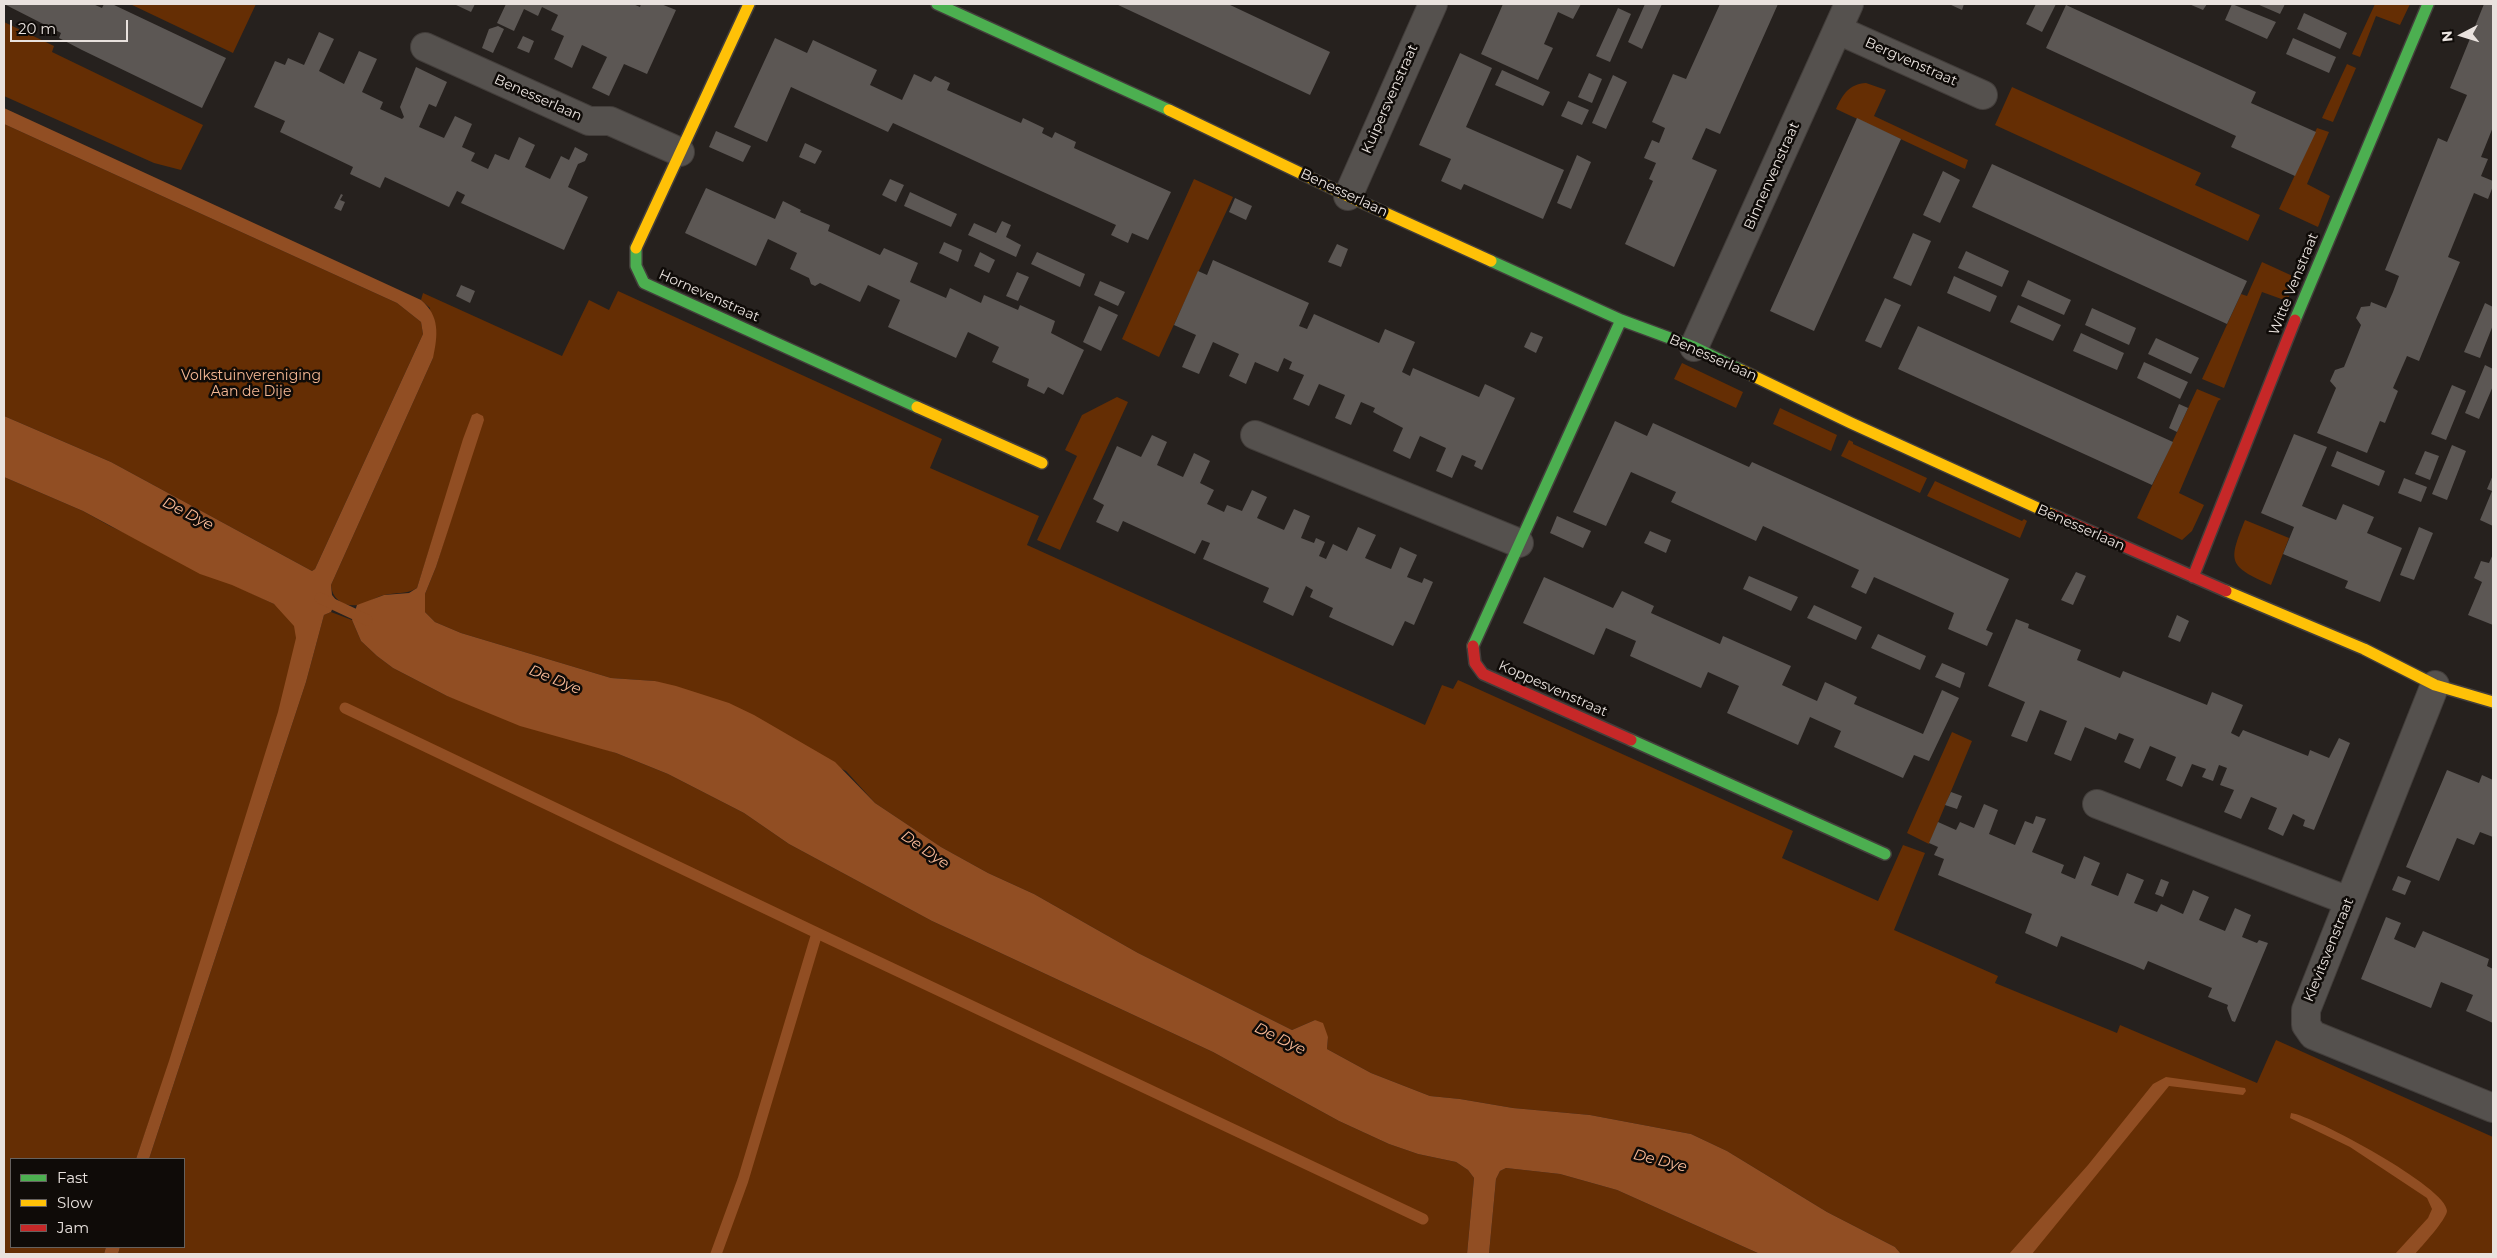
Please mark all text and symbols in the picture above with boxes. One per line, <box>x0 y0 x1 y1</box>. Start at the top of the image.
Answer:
scale bar <box>12 10 130 42</box>
north arrow <box>2437 10 2487 60</box>
text: 20 m <box>18 19 56 38</box>
text: N <box>2438 30 2457 43</box>
street label: Bergvenstraat <box>1862 34 1960 90</box>
street label: Kuipersvenstraat <box>1358 42 1422 156</box>
street label: Benesserlaan <box>492 71 584 125</box>
street label: Binnenvenstraat <box>1741 120 1803 232</box>
street label: Benesserlaan <box>1298 165 1390 221</box>
street label: Witte Venstraat <box>2266 230 2322 338</box>
street label: Hornevenstraat <box>656 266 762 326</box>
street label: Benesserlaan <box>1667 331 1759 385</box>
park label: Volkstuinvereniging Aan de Dije <box>181 368 321 401</box>
water label: De Dye <box>160 494 216 534</box>
street label: Benesserlaan <box>2035 501 2127 555</box>
street label: Koppesvenstraat <box>1496 657 1610 721</box>
water label: De Dye <box>526 661 584 699</box>
water label: De Dye <box>897 827 953 873</box>
street label: Kievitsvenstraat <box>2300 896 2358 1004</box>
water label: De Dye <box>1251 1019 1309 1059</box>
water label: De Dye <box>1631 1146 1689 1176</box>
legend <box>10 1158 185 1248</box>
text: Fast <box>57 1168 88 1187</box>
text: Slow <box>57 1193 93 1212</box>
text: Jam <box>57 1218 89 1237</box>

